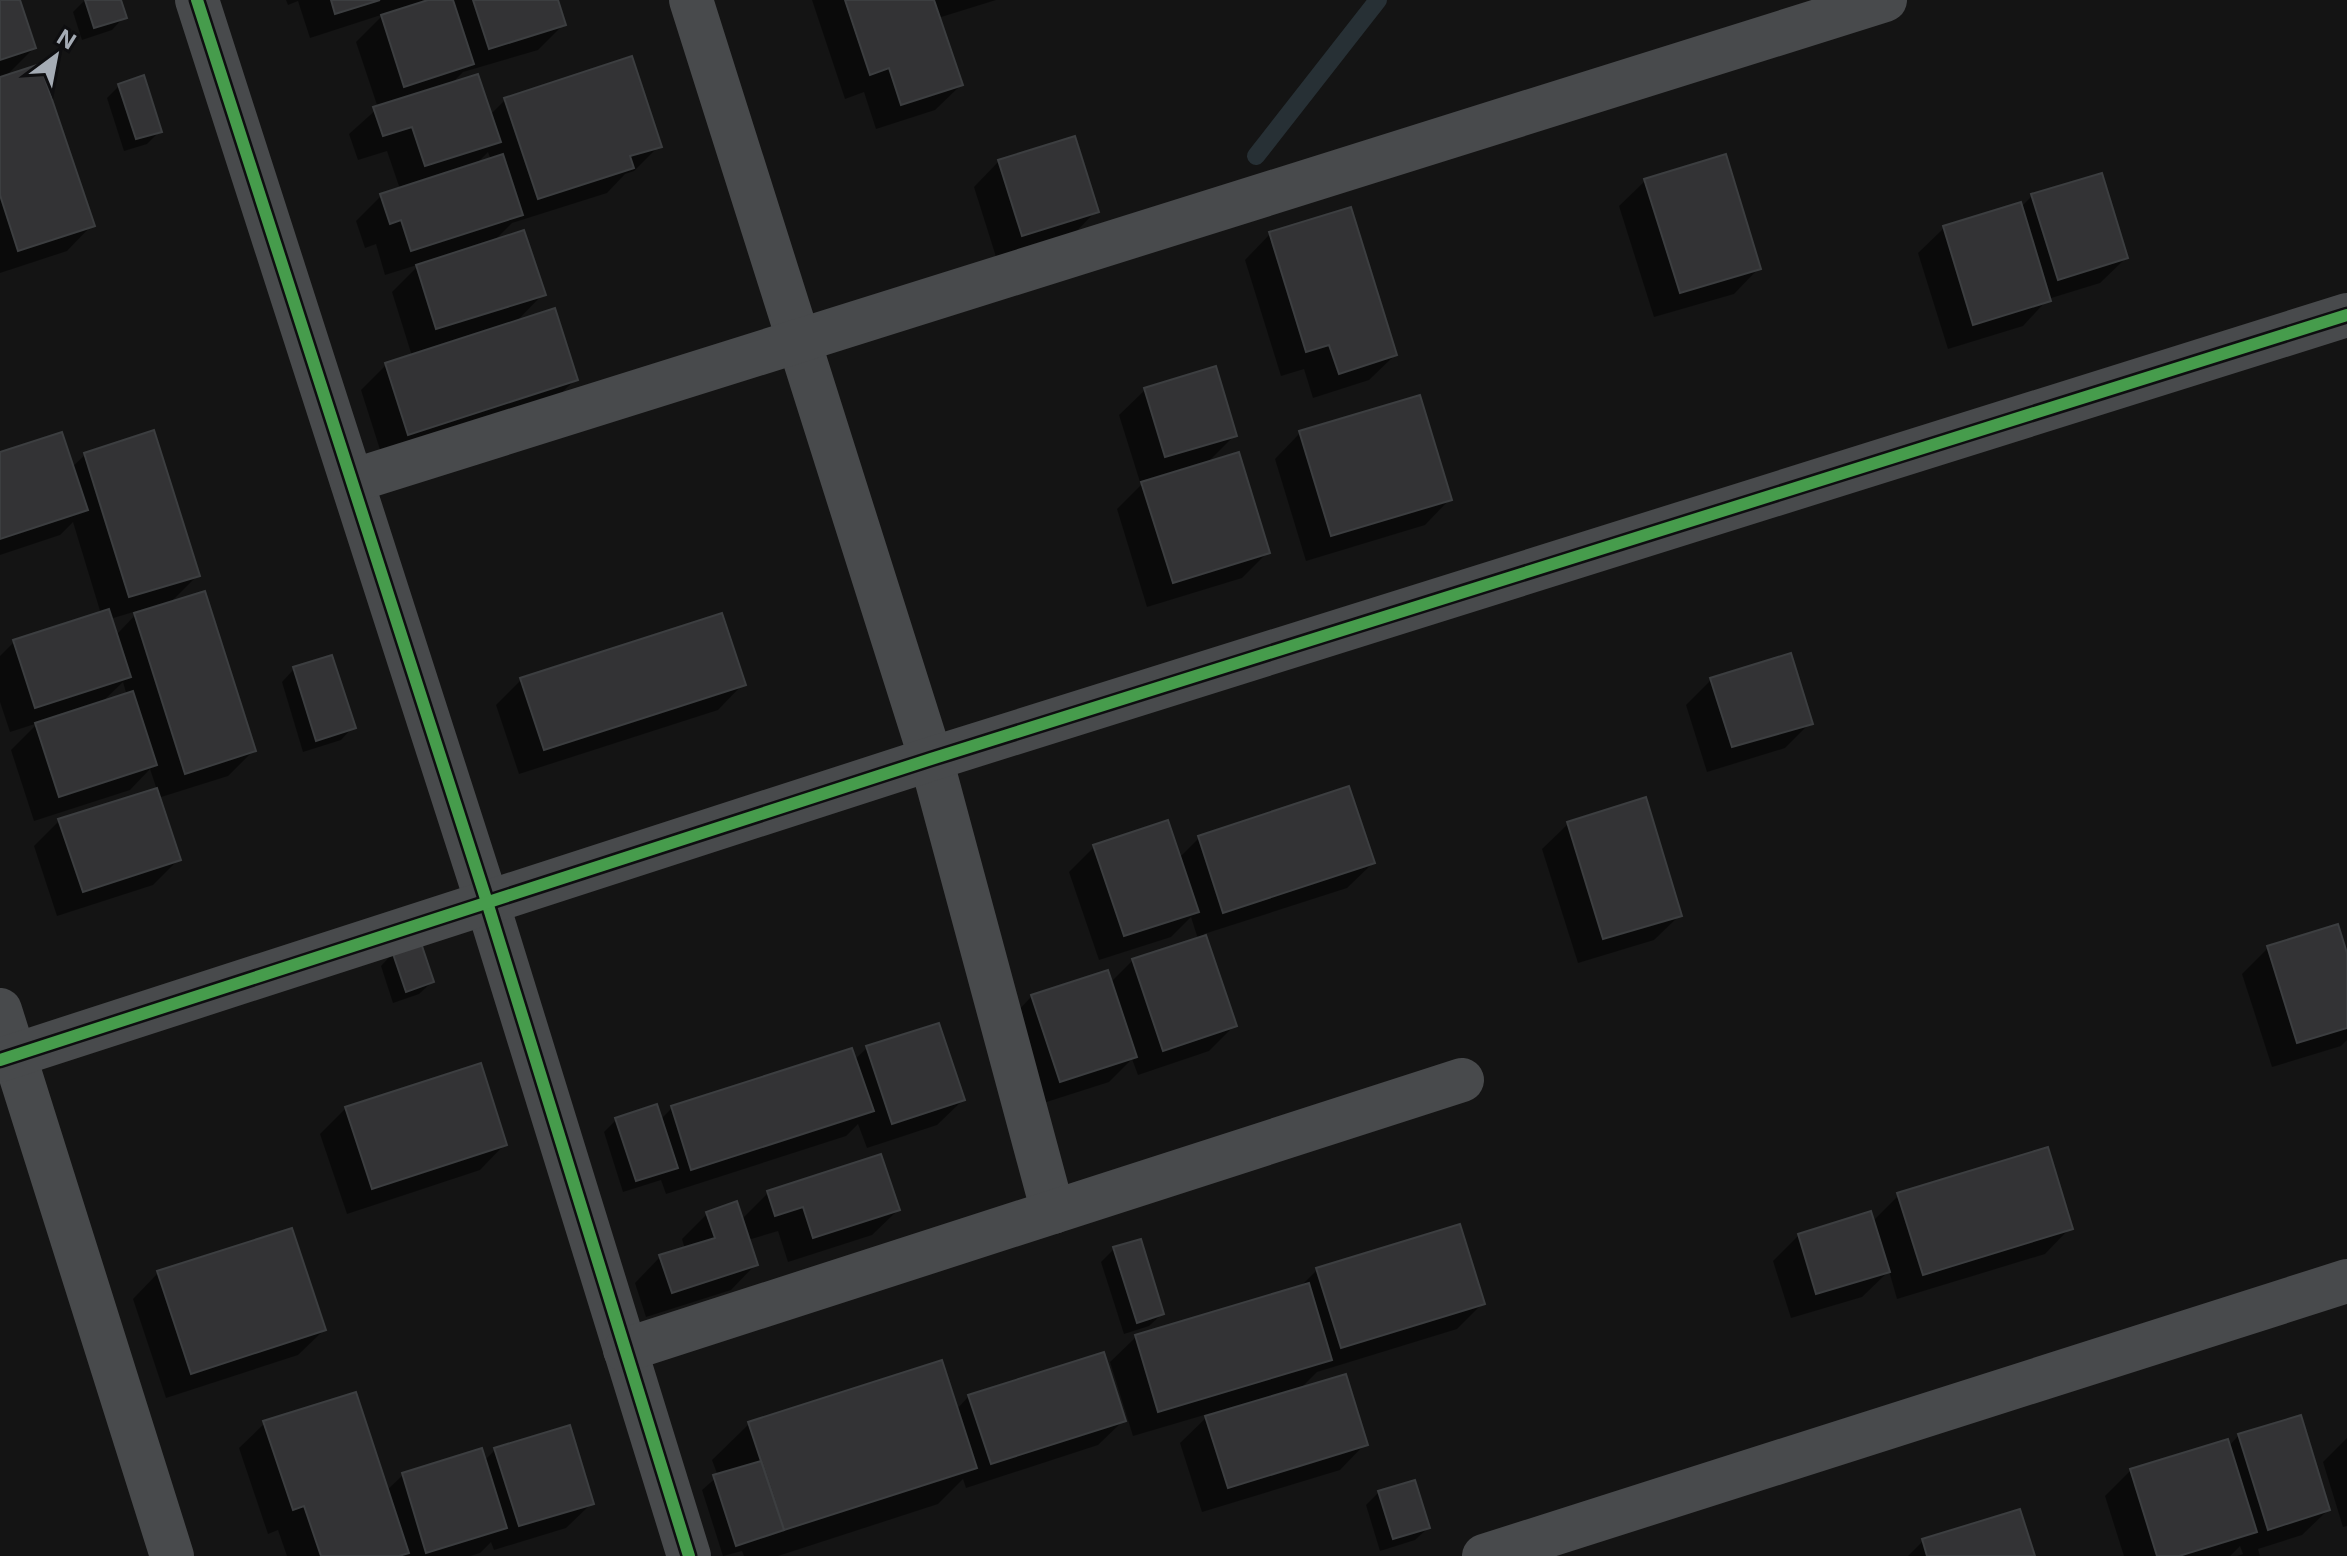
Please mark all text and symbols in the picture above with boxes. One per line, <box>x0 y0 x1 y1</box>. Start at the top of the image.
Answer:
north arrow <box>16 16 96 96</box>
text: N <box>53 24 81 55</box>

